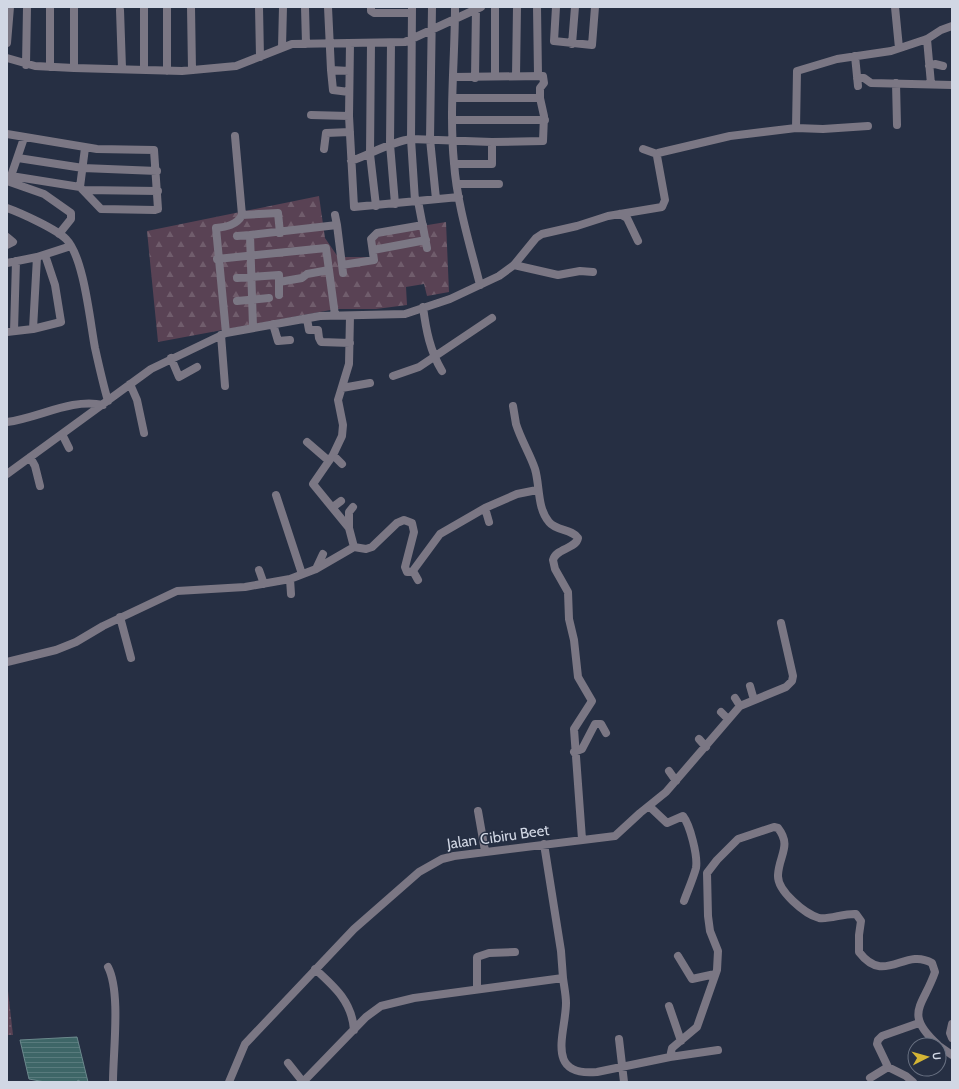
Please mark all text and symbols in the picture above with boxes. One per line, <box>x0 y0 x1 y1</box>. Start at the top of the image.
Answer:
street label: Jalan Cibiru Beet <box>445 821 550 853</box>
north arrow <box>907 1037 947 1077</box>
text: U <box>930 1051 944 1061</box>

